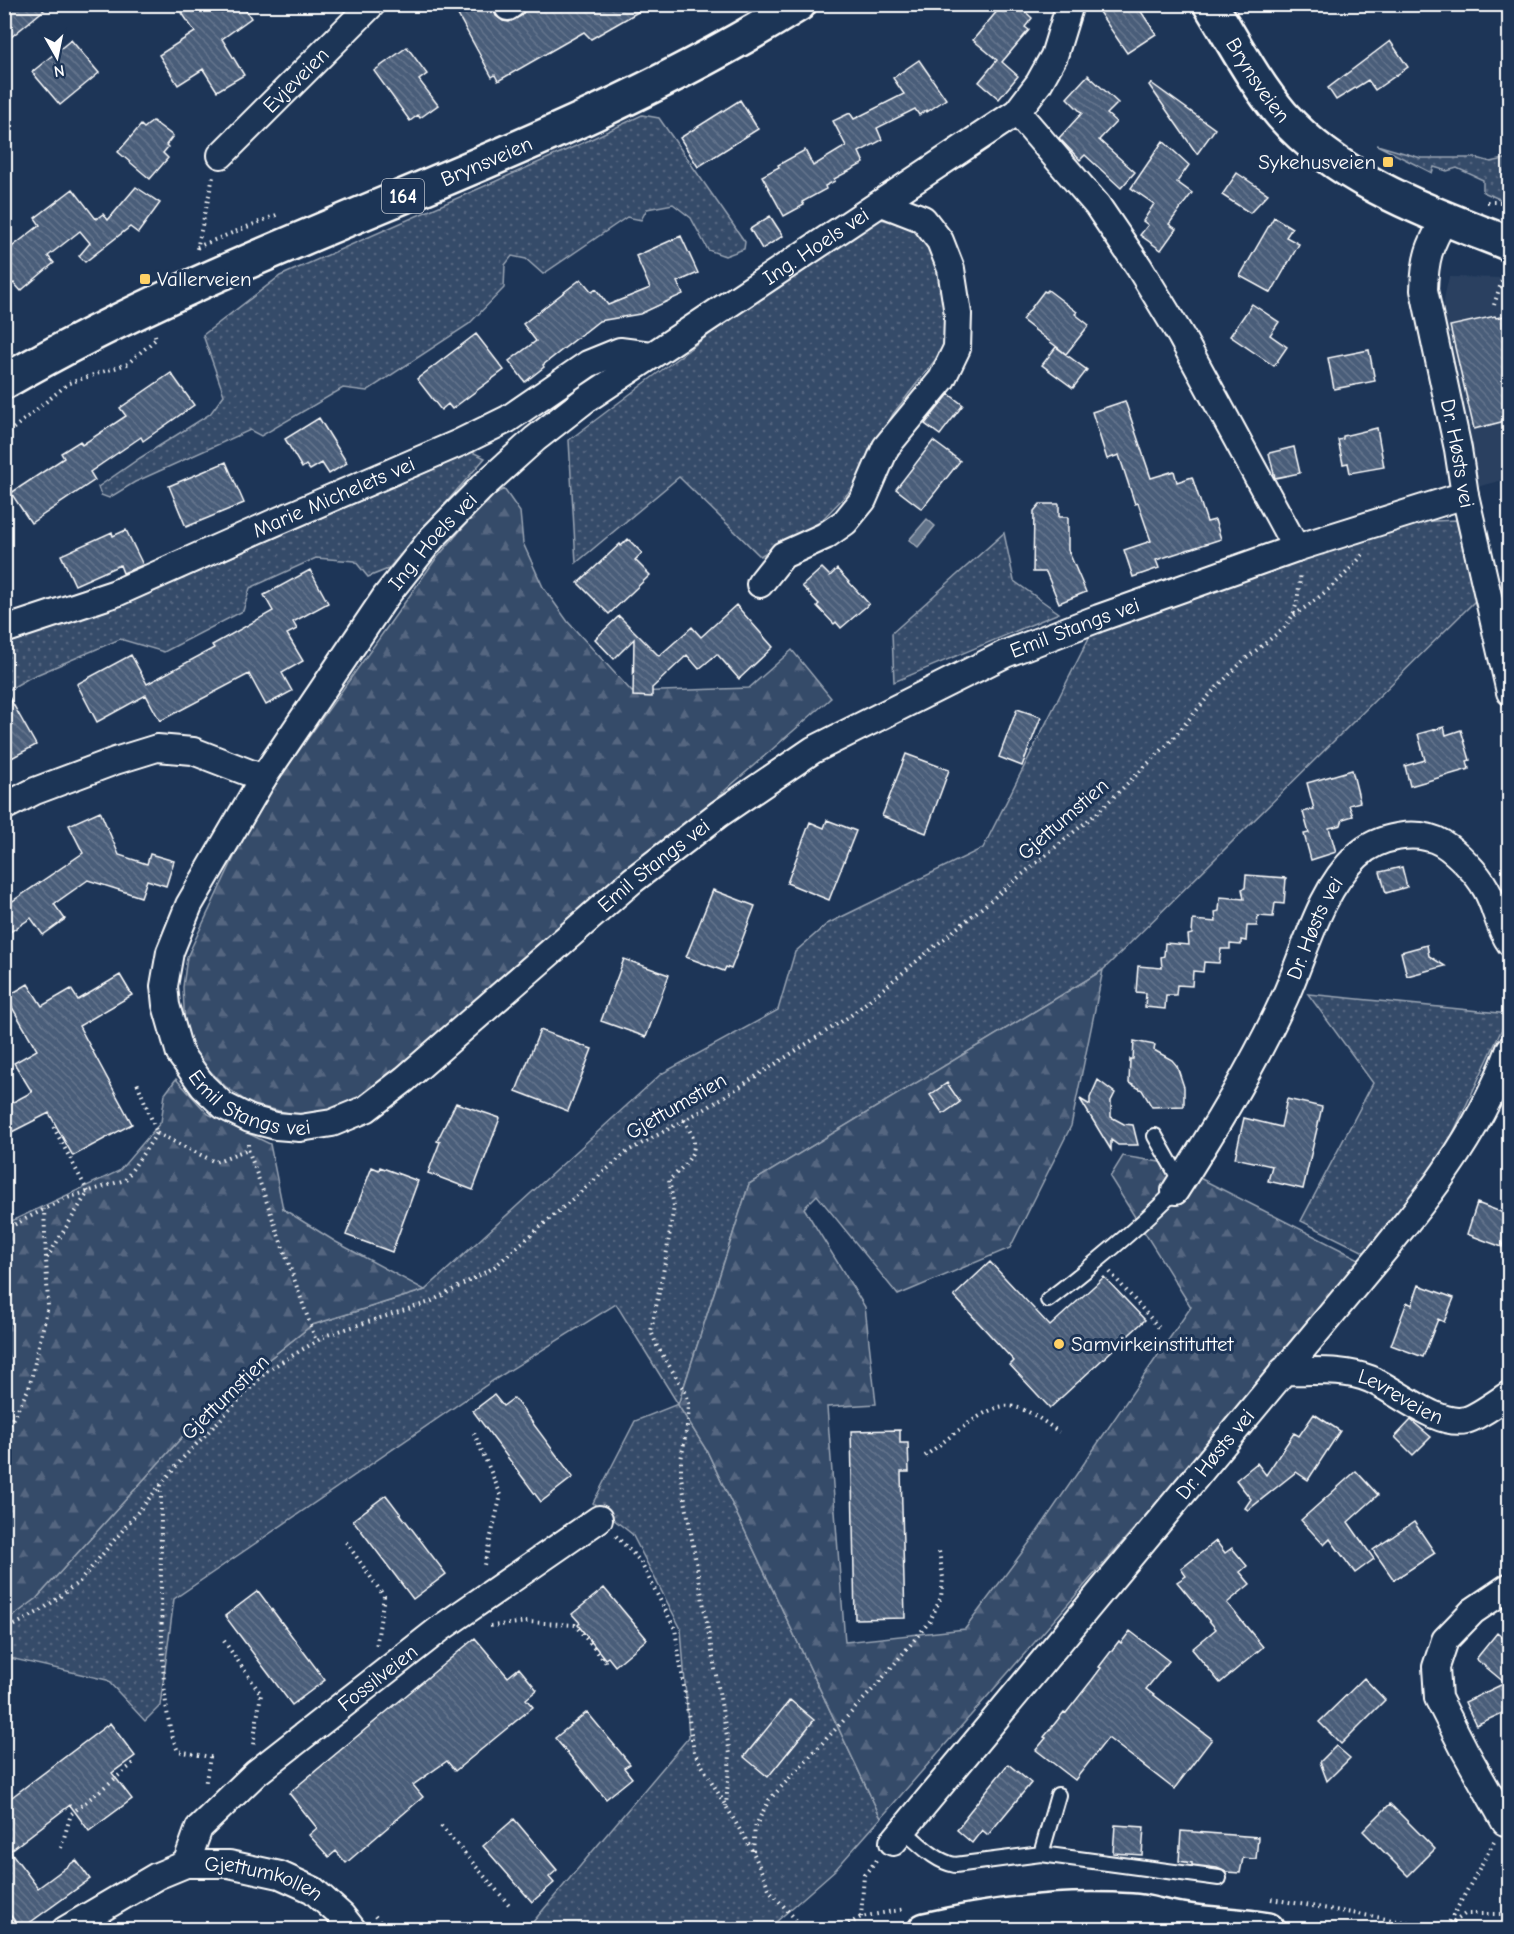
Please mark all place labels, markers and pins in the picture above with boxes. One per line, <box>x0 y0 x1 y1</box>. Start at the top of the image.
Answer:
place label: Sykehusveien <box>1258 150 1376 174</box>
marker: Sykehusveien <box>1381 155 1395 169</box>
place label: Vallerveien <box>157 267 252 291</box>
marker: Vallerveien <box>138 272 152 286</box>
place label: Samvirkeinstituttet <box>1071 1332 1234 1356</box>
marker: Samvirkeinstituttet <box>1052 1337 1066 1351</box>

